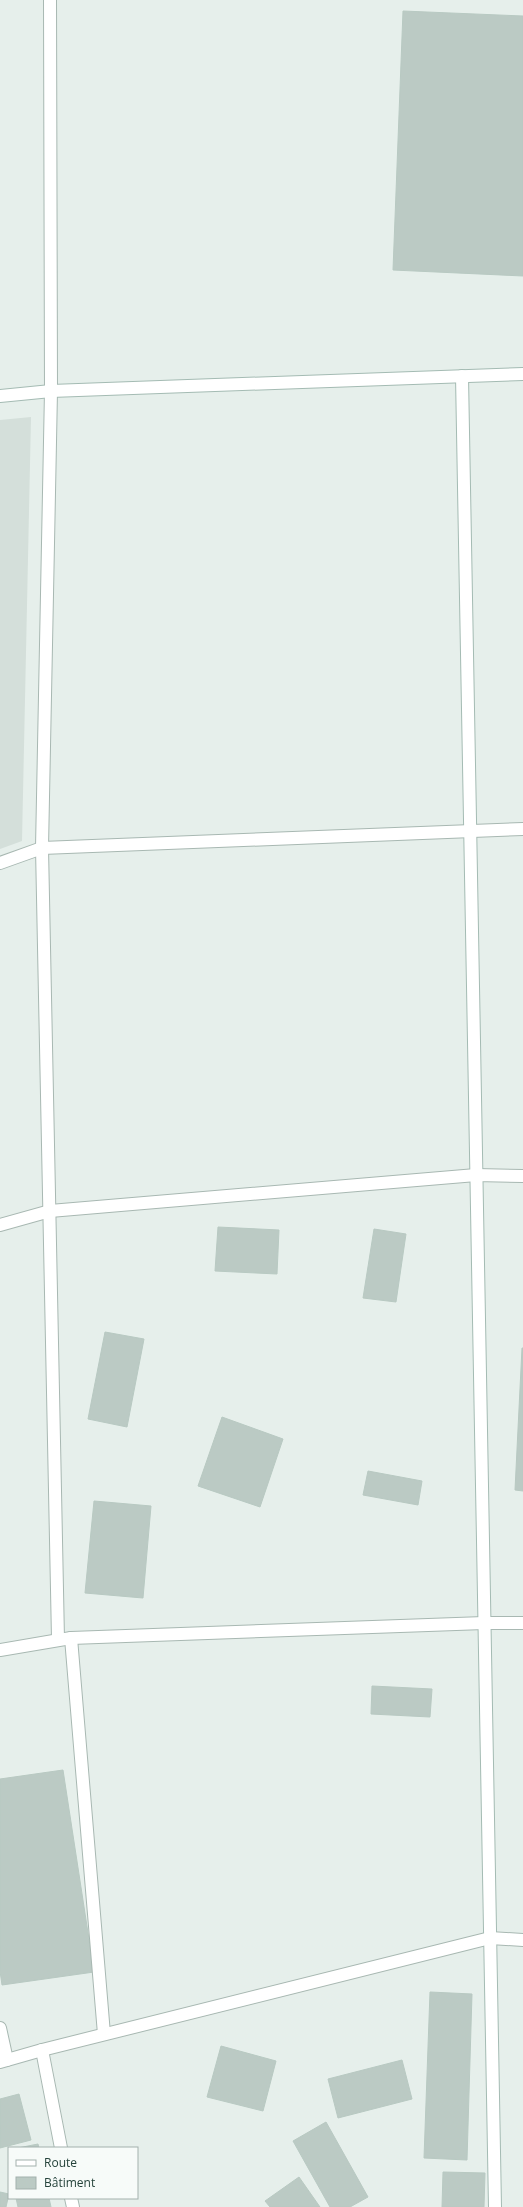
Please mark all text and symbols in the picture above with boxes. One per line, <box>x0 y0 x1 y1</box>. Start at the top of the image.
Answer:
legend <box>8 2147 138 2199</box>
text: Route <box>44 2154 77 2171</box>
text: Bâtiment <box>44 2174 95 2191</box>

